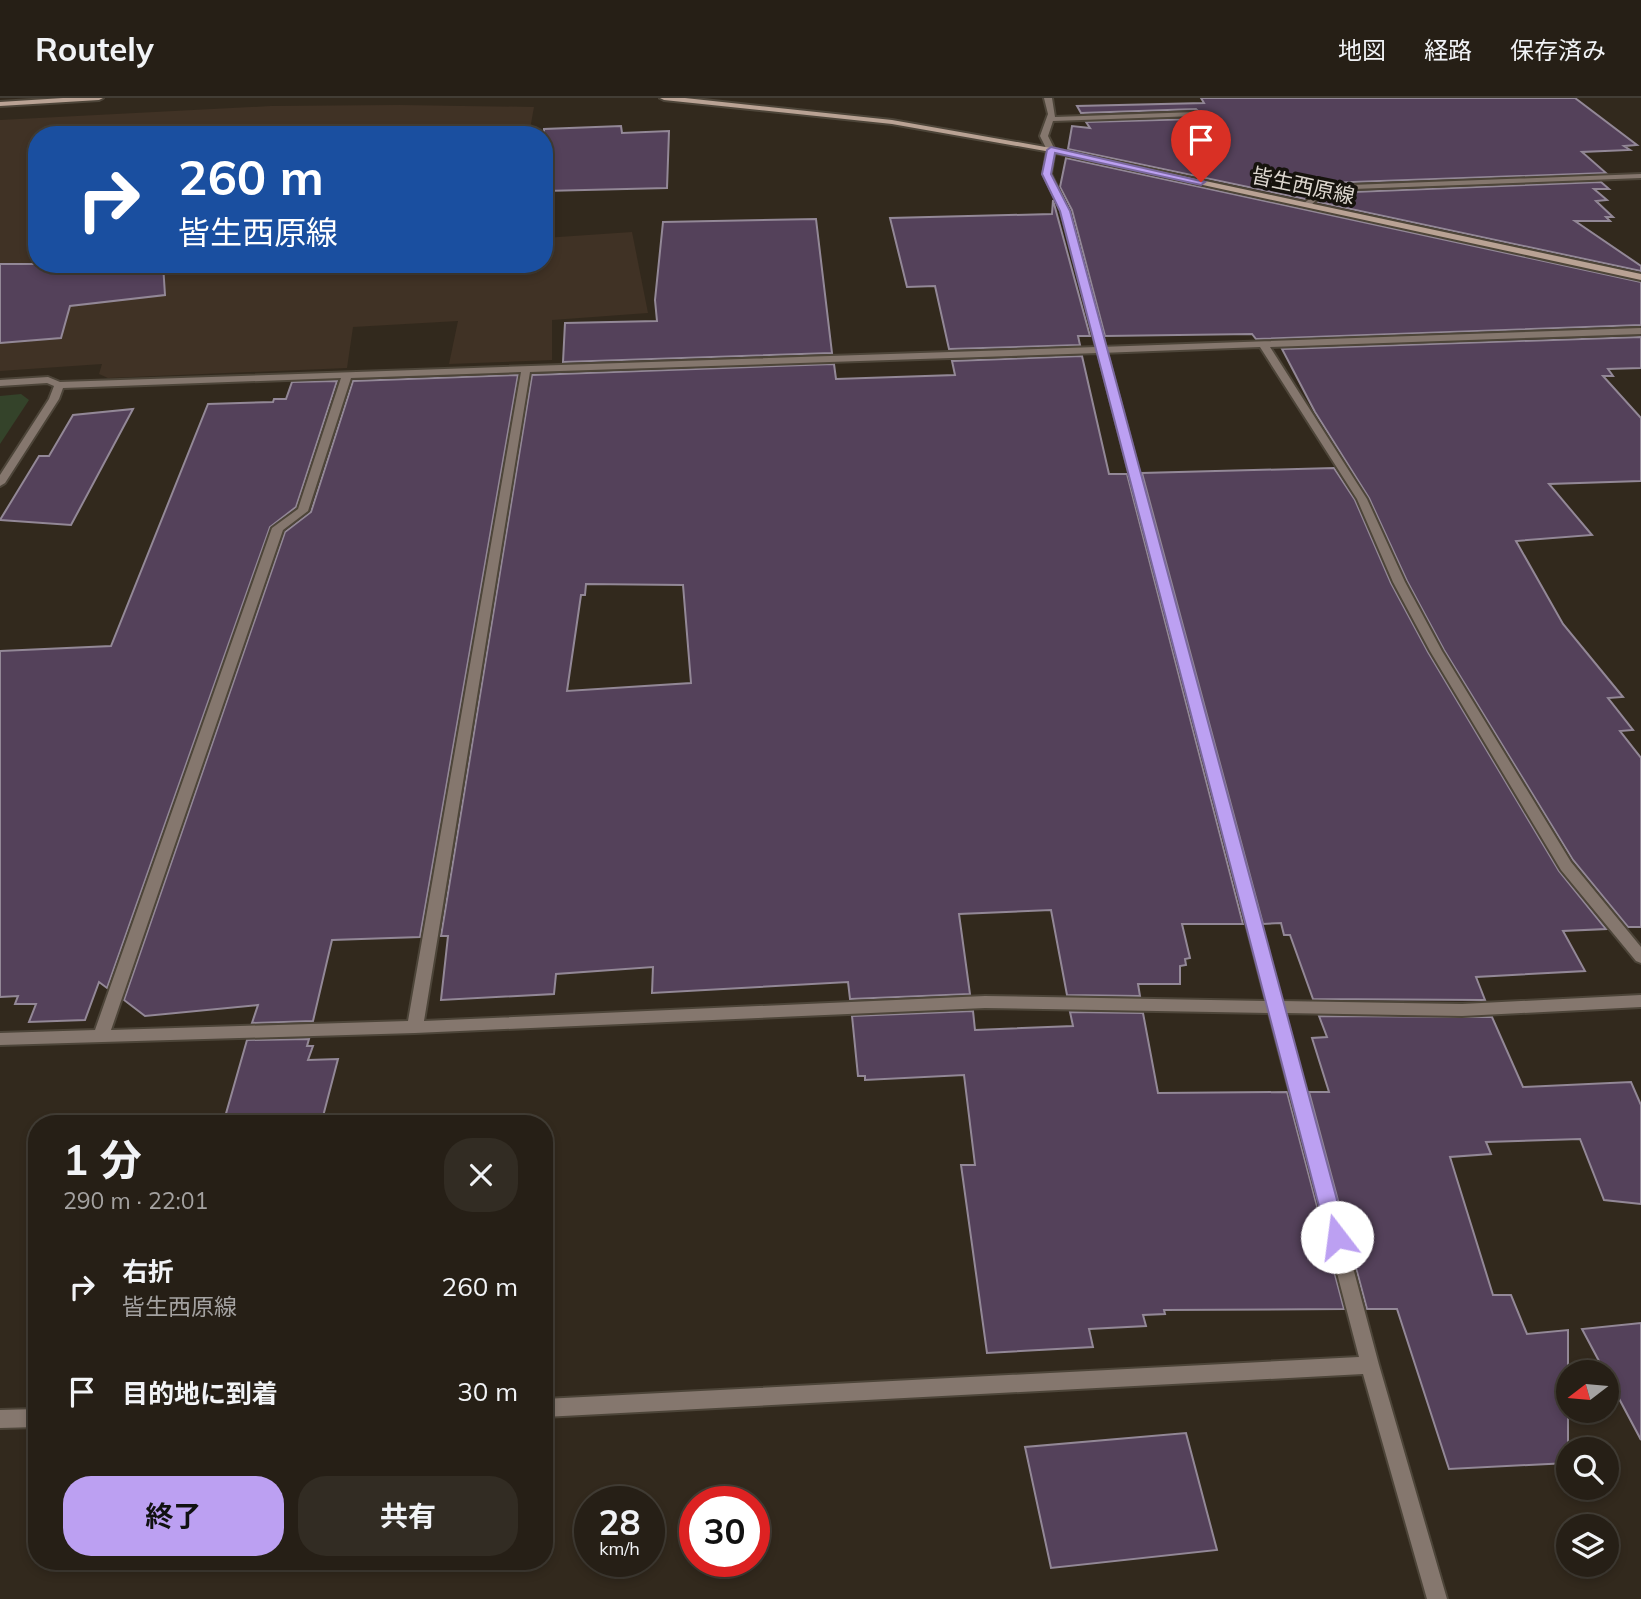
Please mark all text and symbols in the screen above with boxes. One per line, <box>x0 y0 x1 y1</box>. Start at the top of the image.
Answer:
text: Routely <box>35 28 154 69</box>
text: 地図 <box>1338 35 1386 65</box>
text: 経路 <box>1424 35 1472 65</box>
text: 保存済み <box>1510 35 1606 65</box>
pin <box>1171 110 1231 182</box>
icon: arrive <box>1182 121 1220 159</box>
text: 260 m <box>178 146 324 207</box>
icon: right <box>63 154 154 245</box>
street label: 皆生西原線 <box>1249 161 1357 209</box>
text: 皆生西原線 <box>178 212 338 252</box>
text: 1 分 <box>63 1133 142 1186</box>
button: close <box>444 1138 518 1212</box>
text: 290 m · 22:01 <box>63 1186 208 1215</box>
position arrow <box>1300 1200 1374 1274</box>
text: 右折 <box>122 1255 174 1288</box>
icon: right <box>63 1268 101 1306</box>
text: 260 m <box>442 1270 518 1303</box>
text: 皆生西原線 <box>122 1292 237 1321</box>
north arrow <box>1556 1360 1619 1423</box>
map controls <box>1556 1360 1619 1577</box>
icon: arrive <box>63 1373 101 1411</box>
text: 30 m <box>457 1375 518 1408</box>
text: 目的地に到着 <box>122 1377 278 1410</box>
button: search <box>1556 1437 1619 1500</box>
button: 終了 <box>63 1476 284 1556</box>
button: 共有 <box>298 1476 518 1556</box>
speed limit sign: 30 <box>679 1486 770 1577</box>
text: 28 <box>598 1500 641 1544</box>
button: layers <box>1556 1514 1619 1577</box>
text: km/h <box>599 1537 640 1560</box>

